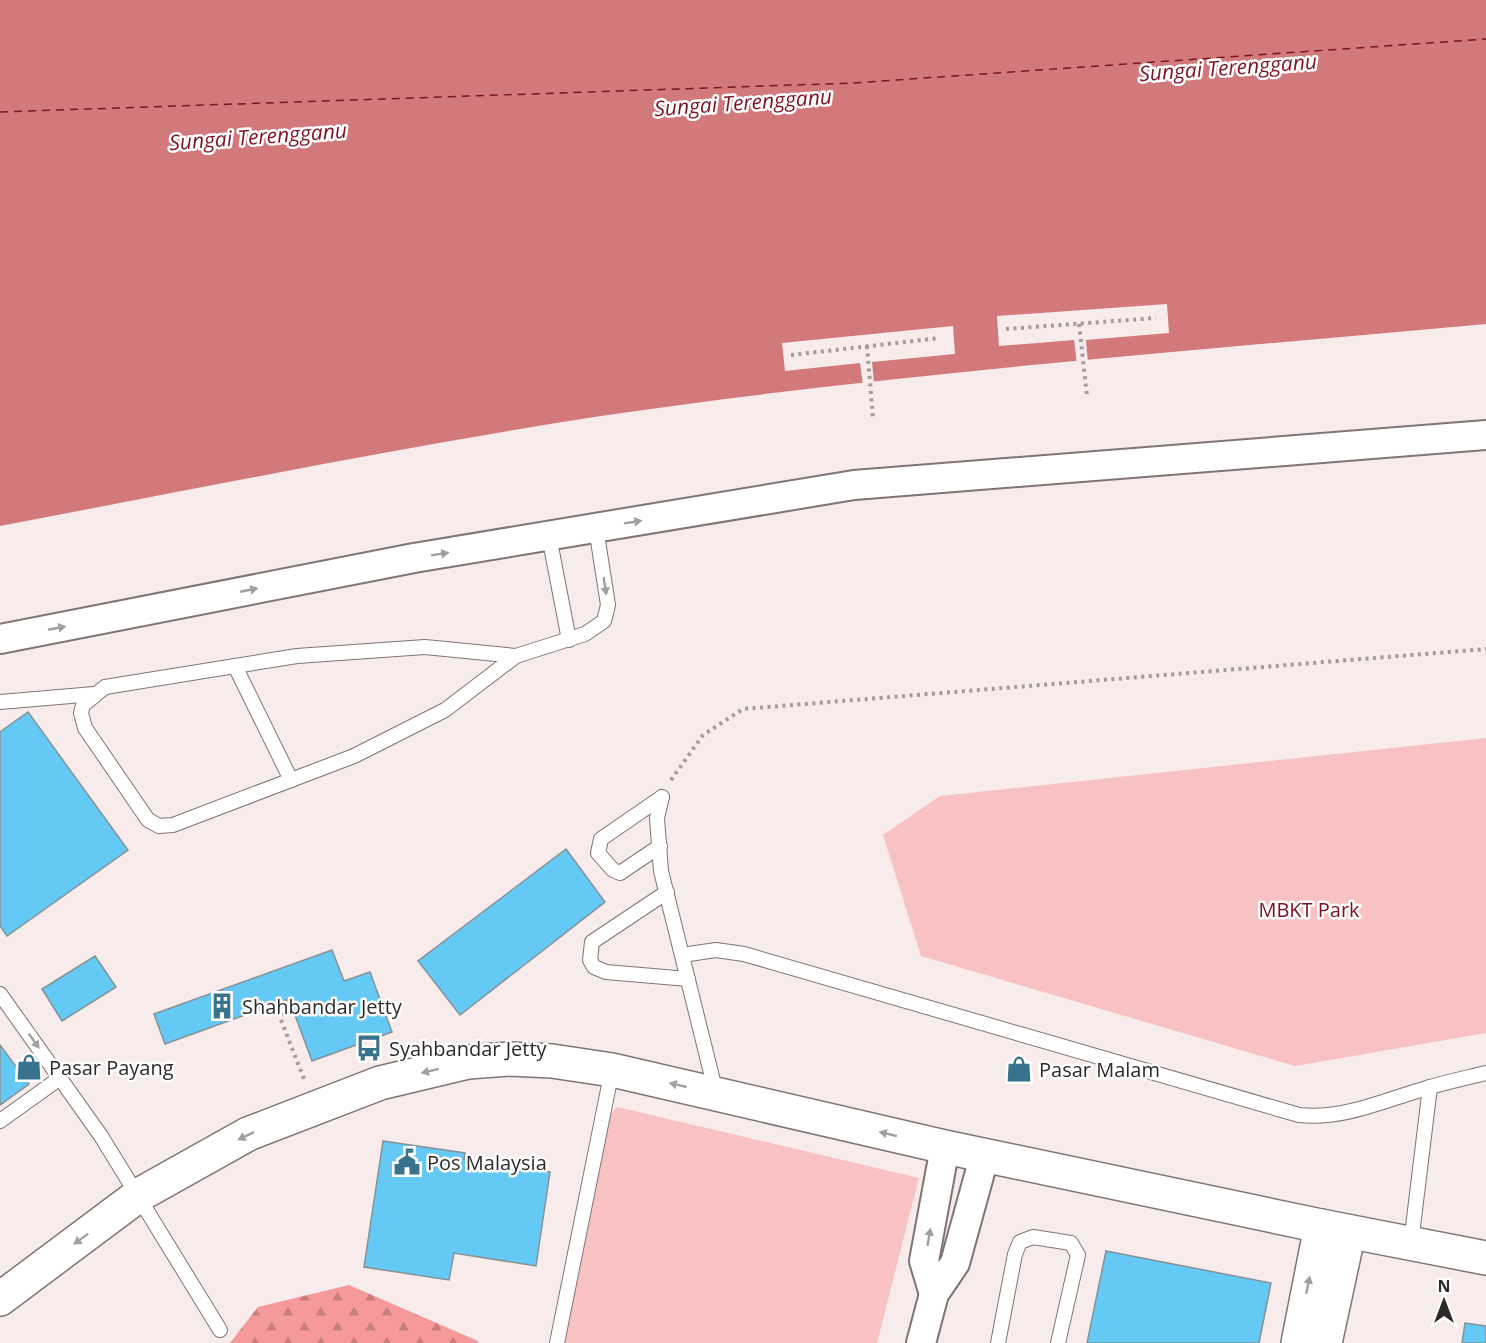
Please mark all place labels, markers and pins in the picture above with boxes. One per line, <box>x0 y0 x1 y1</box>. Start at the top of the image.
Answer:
building icon: Shahbandar Jetty <box>207 991 237 1021</box>
place label: Shahbandar Jetty <box>242 993 403 1020</box>
bus stop icon: Syahbandar Jetty <box>354 1033 384 1063</box>
place label: Syahbandar Jetty <box>389 1035 548 1062</box>
shop icon: Pasar Payang <box>14 1052 44 1082</box>
place label: Pasar Payang <box>49 1054 174 1081</box>
shop icon: Pasar Malam <box>1004 1054 1034 1084</box>
place label: Pasar Malam <box>1039 1056 1160 1083</box>
public building icon: Pos Malaysia <box>392 1147 422 1177</box>
place label: Pos Malaysia <box>427 1149 547 1176</box>

